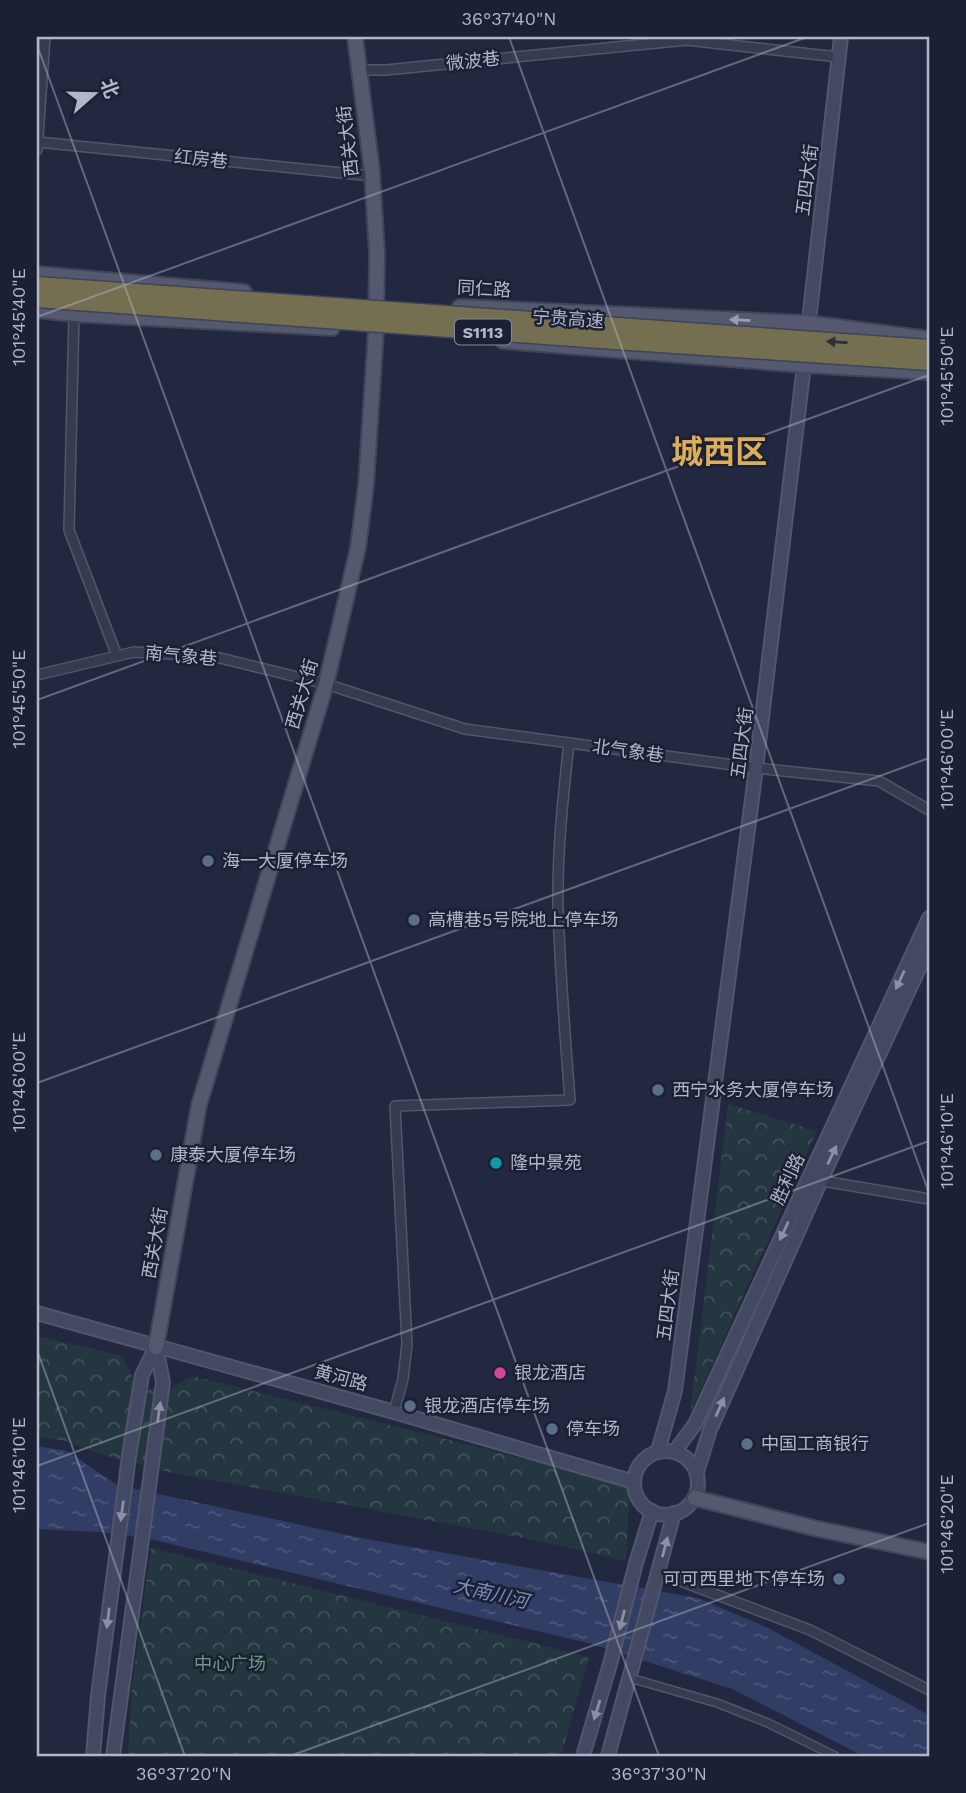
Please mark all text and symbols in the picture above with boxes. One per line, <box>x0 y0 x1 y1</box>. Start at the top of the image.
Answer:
text: 36°37'40"N <box>462 8 556 29</box>
street label: 微波巷 <box>445 47 501 74</box>
north arrow <box>60 60 130 130</box>
text: 北 <box>95 75 124 101</box>
street label: 西关大街 <box>333 104 362 178</box>
street label: 五四大街 <box>792 143 821 217</box>
street label: 红房巷 <box>173 145 229 172</box>
text: 101°45'40"E <box>8 268 29 366</box>
street label: 同仁路 <box>457 277 512 300</box>
street label: 宁贵高速 <box>531 306 605 331</box>
one-way arrow <box>728 315 750 326</box>
road number: S1113 <box>455 320 511 344</box>
text: 101°45'50"E <box>936 326 957 426</box>
one-way arrow <box>825 336 847 347</box>
district label: 城西区 <box>671 433 767 471</box>
street label: 南气象巷 <box>144 642 218 669</box>
text: 101°45'50"E <box>8 649 29 749</box>
street label: 西关大街 <box>282 656 322 731</box>
street label: 五四大街 <box>727 706 756 780</box>
text: 101°46'00"E <box>936 709 957 809</box>
street label: 北气象巷 <box>591 735 665 766</box>
place label: 海一大厦停车场 <box>222 850 348 871</box>
marker: 海一大厦停车场 <box>200 853 216 869</box>
place label: 高槽巷5号院地上停车场 <box>428 909 618 930</box>
marker: 高槽巷5号院地上停车场 <box>406 912 422 928</box>
one-way arrow <box>894 970 906 990</box>
text: 101°46'00"E <box>8 1032 29 1132</box>
place label: 西宁水务大厦停车场 <box>672 1079 834 1100</box>
marker: 西宁水务大厦停车场 <box>650 1082 666 1098</box>
text: 101°46'10"E <box>936 1093 957 1189</box>
place label: 康泰大厦停车场 <box>170 1144 296 1165</box>
one-way arrow <box>827 1145 838 1165</box>
marker: 康泰大厦停车场 <box>148 1147 164 1163</box>
street label: 胜利路 <box>767 1150 808 1208</box>
place label: 隆中景苑 <box>510 1152 582 1173</box>
marker: 隆中景苑 <box>488 1155 504 1171</box>
street label: 西关大街 <box>138 1206 171 1280</box>
one-way arrow <box>778 1221 789 1241</box>
street label: 五四大街 <box>653 1268 682 1342</box>
street label: 黄河路 <box>312 1360 370 1395</box>
place label: 银龙酒店 <box>514 1362 586 1383</box>
marker: 银龙酒店 <box>492 1365 508 1381</box>
place label: 银龙酒店停车场 <box>424 1395 550 1416</box>
one-way arrow <box>715 1397 726 1418</box>
marker: 银龙酒店停车场 <box>402 1398 418 1414</box>
one-way arrow <box>154 1401 165 1423</box>
text: 101°46'10"E <box>8 1417 29 1513</box>
place label: 停车场 <box>566 1418 620 1439</box>
marker: 停车场 <box>544 1421 560 1437</box>
place label: 中国工商银行 <box>761 1433 869 1454</box>
marker: 中国工商银行 <box>739 1436 755 1452</box>
text: 101°46'20"E <box>936 1474 957 1574</box>
one-way arrow <box>116 1500 127 1522</box>
one-way arrow <box>661 1536 671 1557</box>
place label: 可可西里地下停车场 <box>663 1568 825 1589</box>
marker: 可可西里地下停车场 <box>831 1571 847 1587</box>
water label: 大南川河 <box>451 1574 534 1614</box>
one-way arrow <box>102 1608 113 1630</box>
one-way arrow <box>616 1609 627 1631</box>
park label: 中心广场 <box>194 1653 266 1674</box>
one-way arrow <box>591 1700 601 1721</box>
text: 36°37'20"N <box>136 1763 232 1784</box>
text: 36°37'30"N <box>611 1763 707 1784</box>

